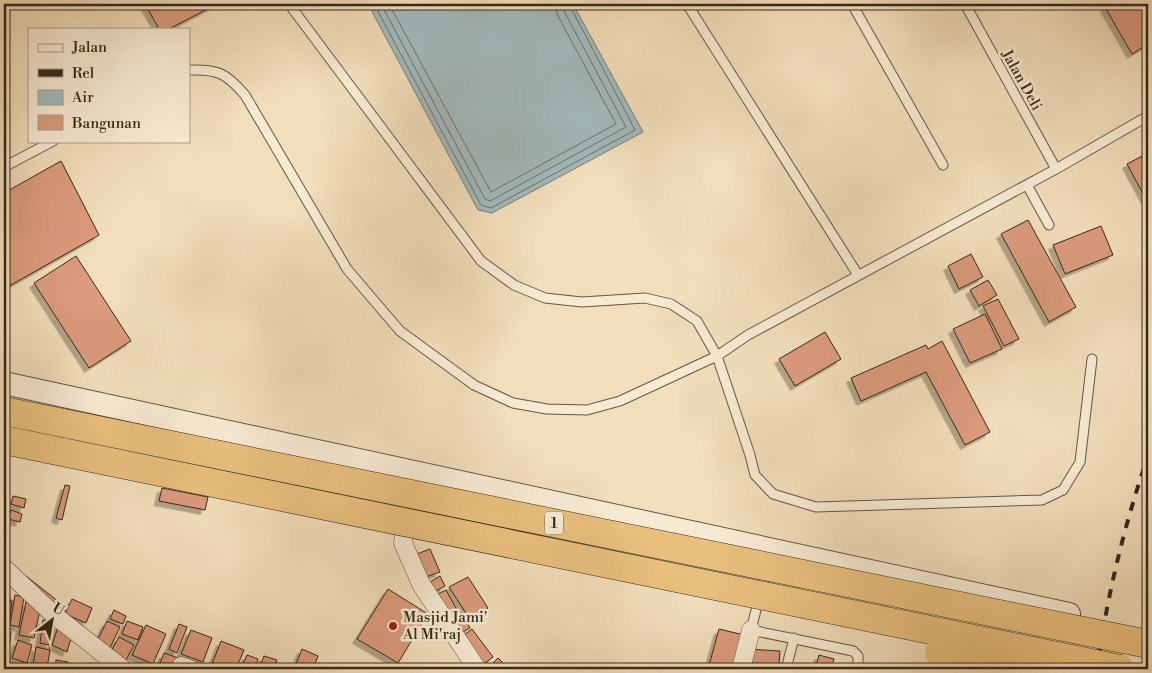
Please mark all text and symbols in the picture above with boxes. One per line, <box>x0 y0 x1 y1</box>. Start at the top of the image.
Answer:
legend <box>28 28 190 142</box>
text: Jalan <box>71 38 107 57</box>
street label: Jalan Deli <box>997 46 1046 114</box>
text: Rel <box>72 64 95 83</box>
text: Air <box>71 88 94 107</box>
text: Bangunan <box>71 114 141 133</box>
road number: 1 <box>545 512 563 534</box>
north arrow <box>28 596 78 646</box>
text: U <box>49 599 68 620</box>
place label: Masjid Jami' Al Mi'raj <box>402 608 487 644</box>
marker: Masjid Jami' Al Mi'raj <box>387 620 399 632</box>

